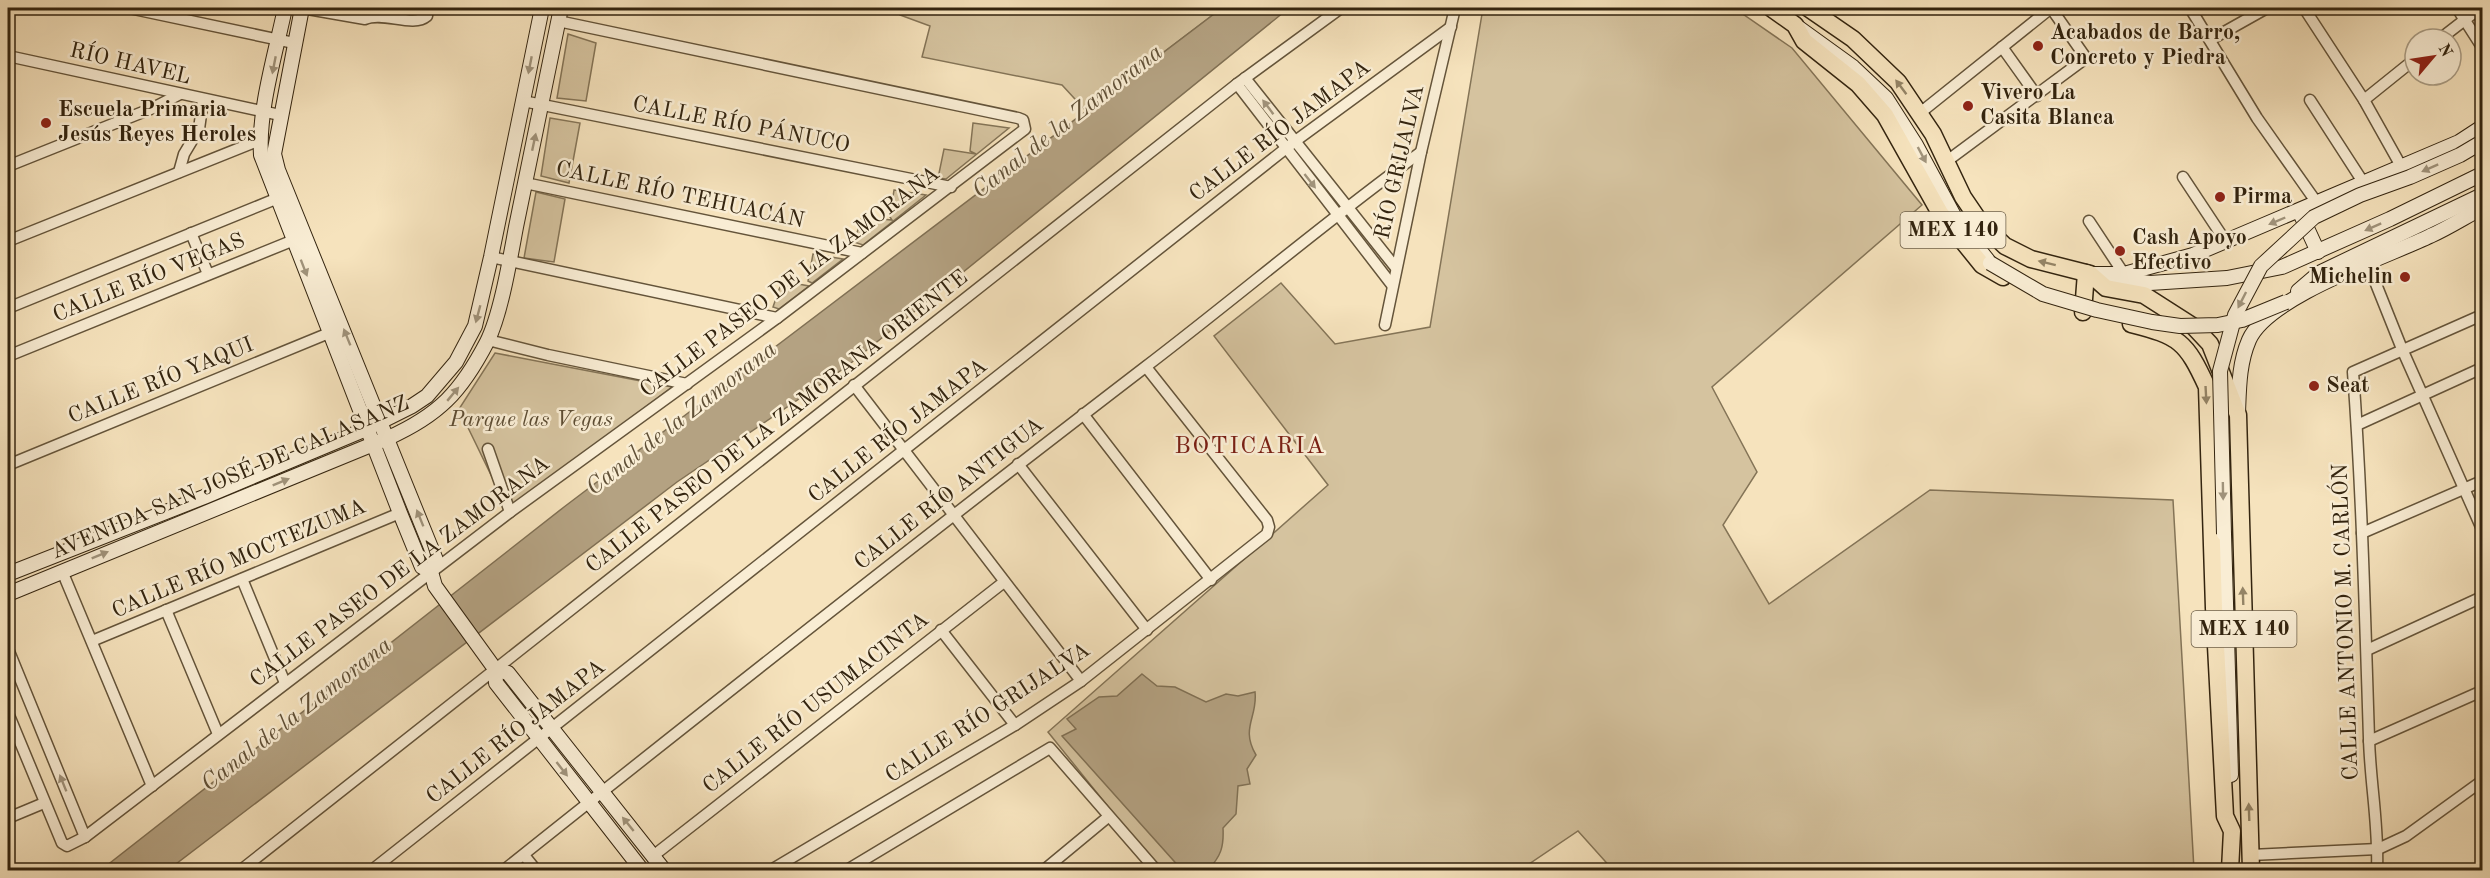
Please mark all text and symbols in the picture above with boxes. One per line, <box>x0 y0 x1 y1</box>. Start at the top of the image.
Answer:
place label: Acabados de Barro, Concreto y Piedra <box>2050 22 2240 69</box>
north arrow <box>2403 27 2463 87</box>
street label: RÍO HAVEL <box>67 36 193 89</box>
marker: Acabados de Barro, Concreto y Piedra <box>2031 39 2045 53</box>
water label: Canal de la Zamorana <box>968 40 1168 204</box>
text: N <box>2434 41 2455 61</box>
street label: CALLE RÍO JAMAPA <box>1184 54 1375 206</box>
one-way arrow <box>268 56 278 74</box>
one-way arrow <box>525 56 535 74</box>
one-way arrow <box>1895 79 1908 95</box>
street label: RÍO GRIJALVA <box>1369 82 1428 241</box>
place label: Vivero La Casita Blanca <box>1980 82 2114 129</box>
street label: CALLE RÍO PÁNUCO <box>630 90 852 157</box>
place label: Escuela Primaria Jesús Reyes Heroles <box>58 99 256 146</box>
one-way arrow <box>1261 99 1274 115</box>
marker: Vivero La Casita Blanca <box>1961 99 1975 113</box>
marker: Escuela Primaria Jesús Reyes Heroles <box>39 116 53 130</box>
one-way arrow <box>530 132 539 151</box>
one-way arrow <box>1917 147 1927 164</box>
street label: CALLE RÍO TEHUACÁN <box>554 155 807 232</box>
street label: CALLE PASEO DE LA ZAMORANA <box>636 162 944 402</box>
one-way arrow <box>2421 164 2439 173</box>
one-way arrow <box>1304 174 1316 189</box>
place label: Pirma <box>2232 186 2292 208</box>
marker: Pirma <box>2213 190 2227 204</box>
road number: MEX 140 <box>1900 212 2006 248</box>
one-way arrow <box>2267 216 2285 226</box>
one-way arrow <box>2364 222 2382 232</box>
street label: CALLE RÍO VEGAS <box>49 227 248 327</box>
place label: Cash Apoyo Efectivo <box>2132 227 2247 274</box>
marker: Cash Apoyo Efectivo <box>2113 244 2127 258</box>
one-way arrow <box>2038 258 2056 268</box>
one-way arrow <box>299 260 309 278</box>
street label: CALLE PASEO DE LA ZAMORANA ORIENTE <box>582 266 972 578</box>
place label: Michelin <box>2308 266 2393 288</box>
marker: Michelin <box>2398 270 2412 284</box>
one-way arrow <box>2237 292 2247 309</box>
one-way arrow <box>473 305 482 323</box>
one-way arrow <box>342 328 351 346</box>
street label: CALLE RÍO YAQUI <box>64 331 257 428</box>
water label: Canal de la Zamorana <box>582 337 782 501</box>
street label: CALLE RÍO JAMAPA <box>803 352 992 507</box>
place label: Seat <box>2326 375 2369 397</box>
marker: Seat <box>2307 379 2321 393</box>
one-way arrow <box>446 386 459 402</box>
one-way arrow <box>2202 386 2211 405</box>
street label: AVENIDA SAN JOSÉ DE CALASANZ <box>47 390 412 564</box>
park label: Parque las Vegas <box>448 409 613 431</box>
street label: CALLE RÍO ANTIGUA <box>849 411 1048 574</box>
district label: BOTICARIA <box>1174 435 1326 459</box>
street label: CALLE PASEO DE LA ZAMORANA <box>246 452 554 692</box>
street label: CALLE ANTONIO M. CARLÓN <box>2325 463 2363 781</box>
one-way arrow <box>272 477 290 486</box>
one-way arrow <box>2218 482 2228 501</box>
street label: CALLE RÍO MOCTEZUMA <box>108 493 369 623</box>
one-way arrow <box>414 509 424 527</box>
one-way arrow <box>91 550 109 559</box>
one-way arrow <box>2238 587 2248 606</box>
street label: CALLE RÍO USUMACINTA <box>697 606 933 798</box>
road number: MEX 140 <box>2192 611 2296 647</box>
water label: Canal de la Zamorana <box>197 633 397 797</box>
street label: CALLE RÍO GRIJALVA <box>880 636 1094 787</box>
street label: CALLE RÍO JAMAPA <box>421 653 610 808</box>
one-way arrow <box>555 761 567 776</box>
one-way arrow <box>58 773 68 791</box>
one-way arrow <box>2245 803 2254 822</box>
one-way arrow <box>622 817 634 832</box>

